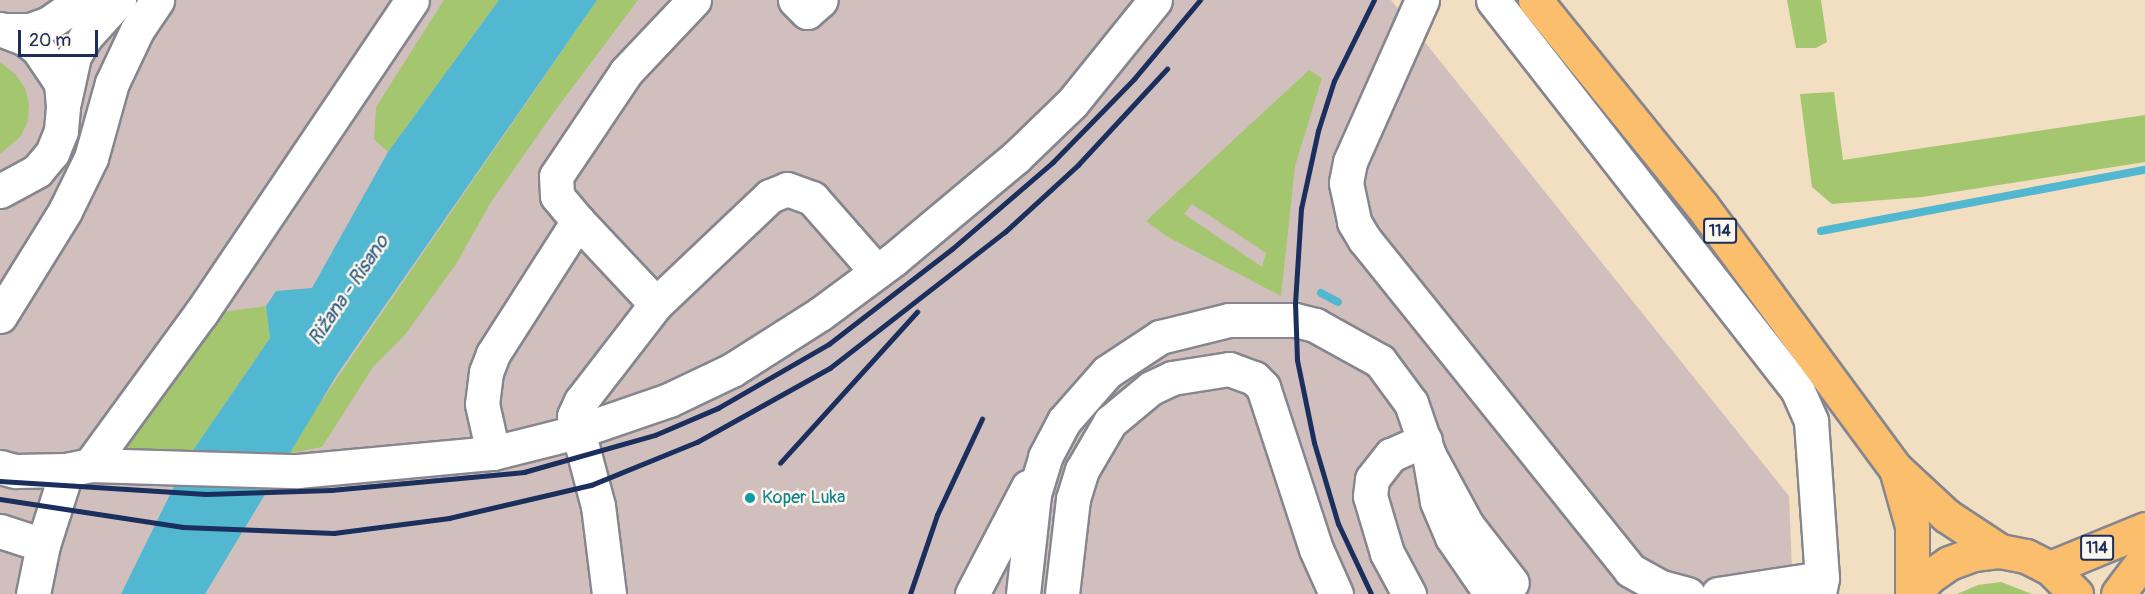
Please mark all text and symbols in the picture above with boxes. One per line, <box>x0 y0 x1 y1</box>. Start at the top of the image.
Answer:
scale bar <box>21 18 100 56</box>
text: 20 m <box>29 29 71 52</box>
road number: 114 <box>1702 218 1738 244</box>
water label: Rižana - Risano <box>302 231 394 349</box>
place label: Koper Luka <box>762 487 845 509</box>
marker: Koper Luka <box>743 491 757 505</box>
road number: 114 <box>2079 535 2115 561</box>

